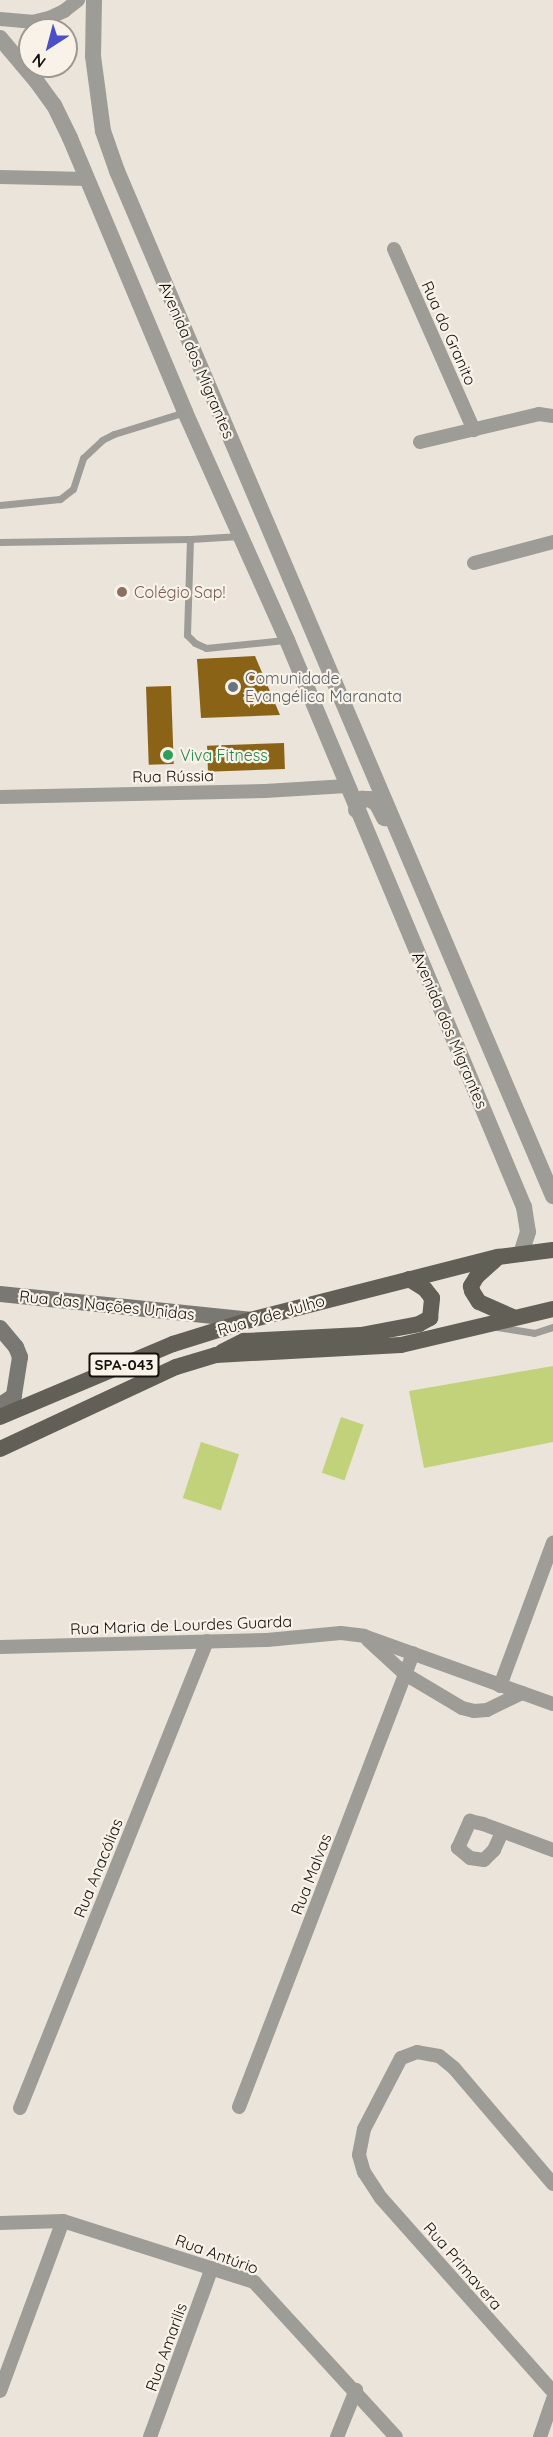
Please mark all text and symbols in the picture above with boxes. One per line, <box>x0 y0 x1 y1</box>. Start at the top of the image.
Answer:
north arrow <box>18 18 78 78</box>
text: N <box>28 49 49 72</box>
street label: Rua do Granito <box>417 278 481 388</box>
street label: Avenida dos Migrantes <box>155 279 239 441</box>
place label: Colégio Sap! <box>134 582 225 602</box>
marker: Colégio Sap! <box>115 585 129 599</box>
place label: Comunidade Evangélica Maranata <box>245 668 402 706</box>
marker: Comunidade Evangélica Maranata <box>226 680 240 694</box>
place label: Viva Fitness <box>180 745 268 765</box>
marker: Viva Fitness <box>161 748 175 762</box>
street label: Rua Rússia <box>132 766 214 786</box>
street label: Avenida dos Migrantes <box>408 949 492 1111</box>
street label: Rua das Nações Unidas <box>18 1286 196 1324</box>
street label: Rua 9 de Julho <box>215 1290 327 1340</box>
road number: SPA-043 <box>88 1353 160 1377</box>
street label: Rua Maria de Lourdes Guarda <box>70 1612 292 1638</box>
street label: Rua Anacólias <box>69 1816 127 1920</box>
street label: Rua Malvas <box>287 1831 335 1917</box>
street label: Rua Primavera <box>420 2218 506 2314</box>
street label: Rua Antúrio <box>173 2230 261 2278</box>
street label: Rua Amarilis <box>141 2300 191 2394</box>

